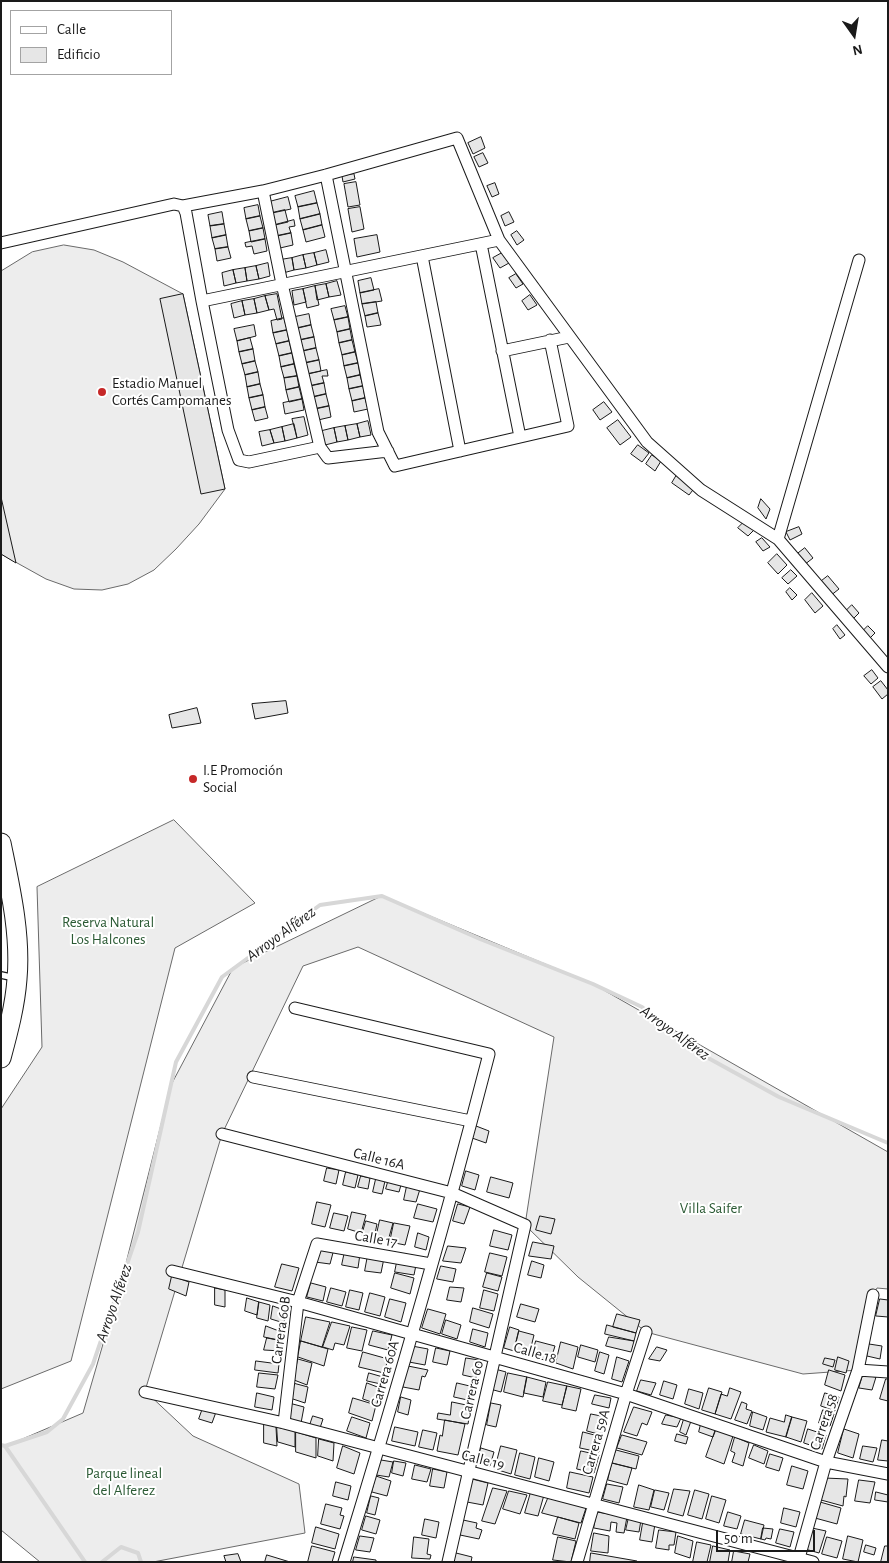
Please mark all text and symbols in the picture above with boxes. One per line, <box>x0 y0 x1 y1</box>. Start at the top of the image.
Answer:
legend <box>10 10 172 75</box>
north arrow <box>829 10 879 60</box>
text: Calle <box>57 22 86 37</box>
text: N <box>851 42 864 58</box>
text: Edificio <box>57 47 100 62</box>
place label: Estadio Manuel Cortés Campomanes <box>112 374 231 409</box>
marker: Estadio Manuel Cortés Campomanes <box>96 386 108 398</box>
place label: I.E Promoción Social <box>203 761 283 796</box>
marker: I.E Promoción Social <box>187 773 199 785</box>
water label: Arroyo Alférez <box>242 902 320 966</box>
park label: Reserva Natural Los Halcones <box>62 913 154 948</box>
water label: Arroyo Alférez <box>636 1001 714 1065</box>
street label: Calle 16A <box>351 1144 407 1174</box>
park label: Villa Saifer <box>680 1199 742 1217</box>
street label: Calle 17 <box>353 1226 399 1252</box>
water label: Arroyo Alférez <box>92 1261 136 1345</box>
street label: Carrera 60B <box>267 1295 295 1365</box>
street label: Carrera 60A <box>367 1338 403 1410</box>
street label: Calle 18 <box>511 1338 559 1368</box>
street label: Carrera 60 <box>456 1359 488 1421</box>
street label: Carrera 58 <box>806 1391 842 1453</box>
street label: Carrera 59A <box>578 1407 614 1477</box>
street label: Calle 19 <box>460 1446 506 1474</box>
park label: Parque lineal del Alferez <box>86 1464 162 1499</box>
scale bar <box>719 1520 818 1552</box>
text: 50 m <box>724 1531 753 1546</box>

